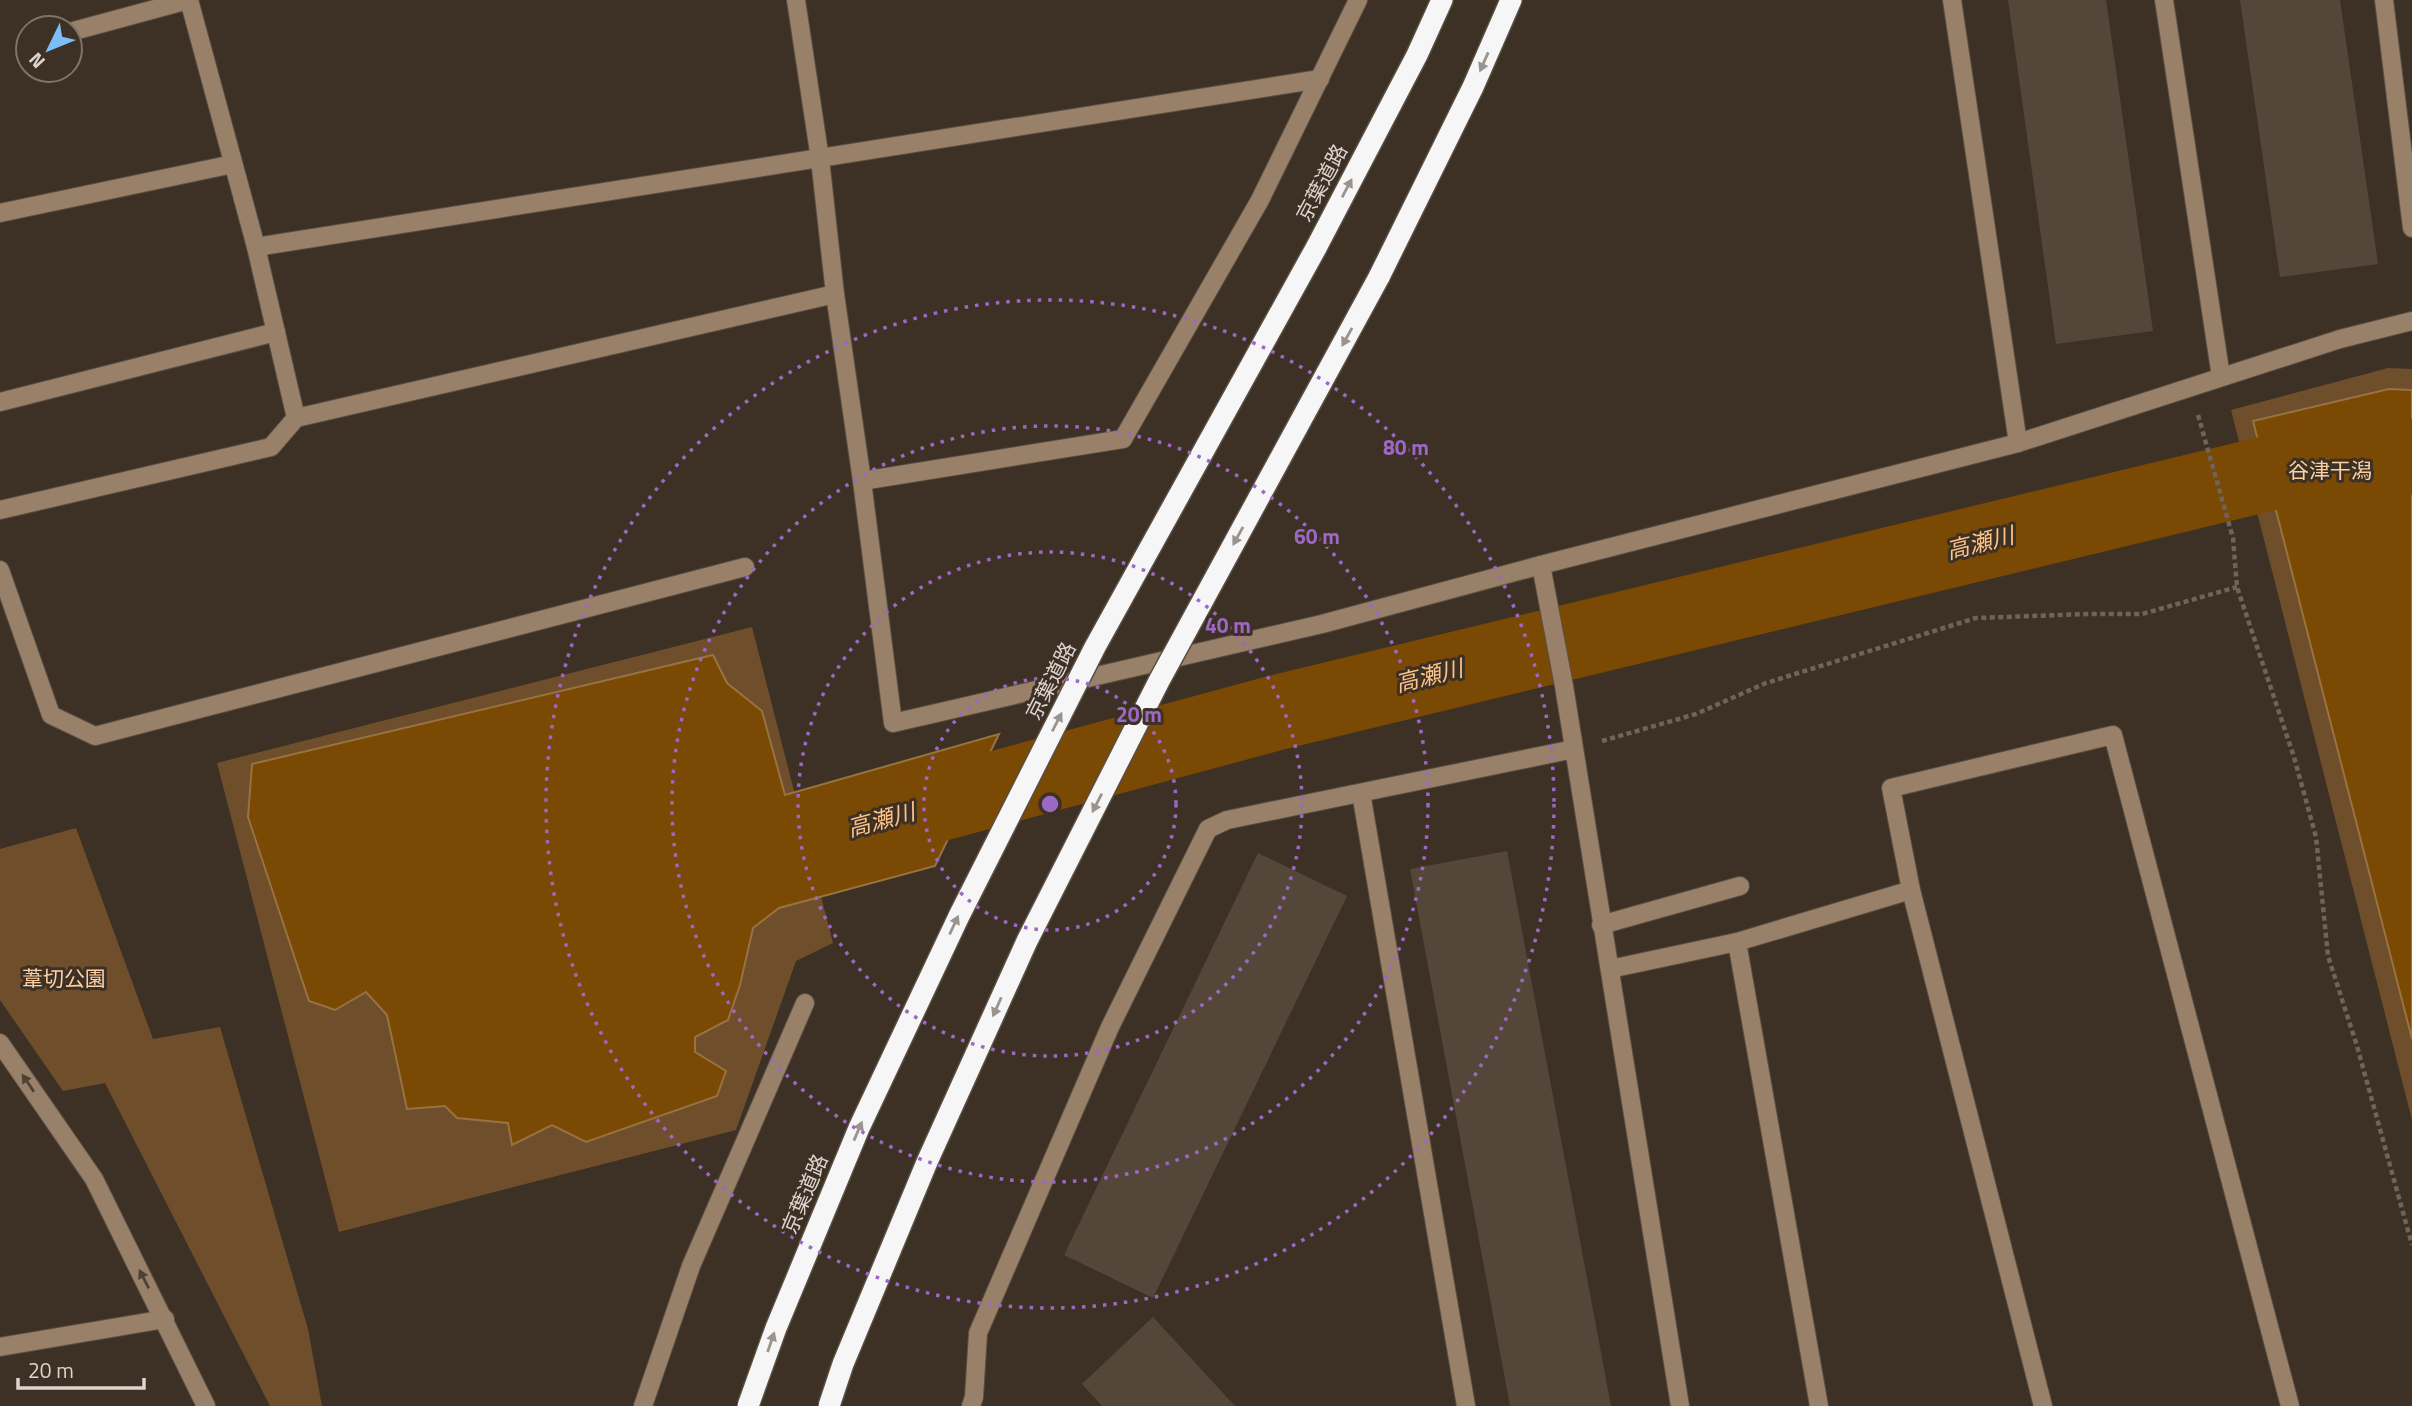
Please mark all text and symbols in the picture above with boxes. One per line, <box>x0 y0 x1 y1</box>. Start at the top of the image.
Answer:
north arrow <box>14 14 84 84</box>
text: N <box>21 46 51 76</box>
one-way arrow <box>1478 52 1489 73</box>
street label: 京葉道路 <box>1287 138 1355 227</box>
one-way arrow <box>1342 178 1353 198</box>
one-way arrow <box>1341 327 1353 346</box>
text: 80 m <box>1383 431 1429 463</box>
park label: 谷津干潟 <box>2288 454 2372 486</box>
water label: 高瀬川 <box>1942 516 2020 568</box>
text: 60 m <box>1294 520 1340 552</box>
one-way arrow <box>1232 527 1244 546</box>
text: 40 m <box>1205 609 1251 641</box>
street label: 京葉道路 <box>1017 636 1083 725</box>
water label: 高瀬川 <box>1391 649 1469 701</box>
text: 20 m <box>1116 698 1162 730</box>
one-way arrow <box>1051 712 1062 732</box>
centre of rings <box>1038 792 1062 816</box>
water label: 高瀬川 <box>843 793 922 845</box>
one-way arrow <box>1092 793 1104 813</box>
one-way arrow <box>948 915 960 935</box>
park label: 葦切公園 <box>22 962 106 994</box>
one-way arrow <box>991 997 1003 1017</box>
one-way arrow <box>22 1073 35 1093</box>
one-way arrow <box>853 1121 864 1142</box>
street label: 京葉道路 <box>773 1149 835 1239</box>
one-way arrow <box>139 1268 151 1288</box>
one-way arrow <box>766 1331 777 1352</box>
scale bar <box>18 1346 144 1390</box>
text: 20 m <box>28 1354 74 1386</box>

